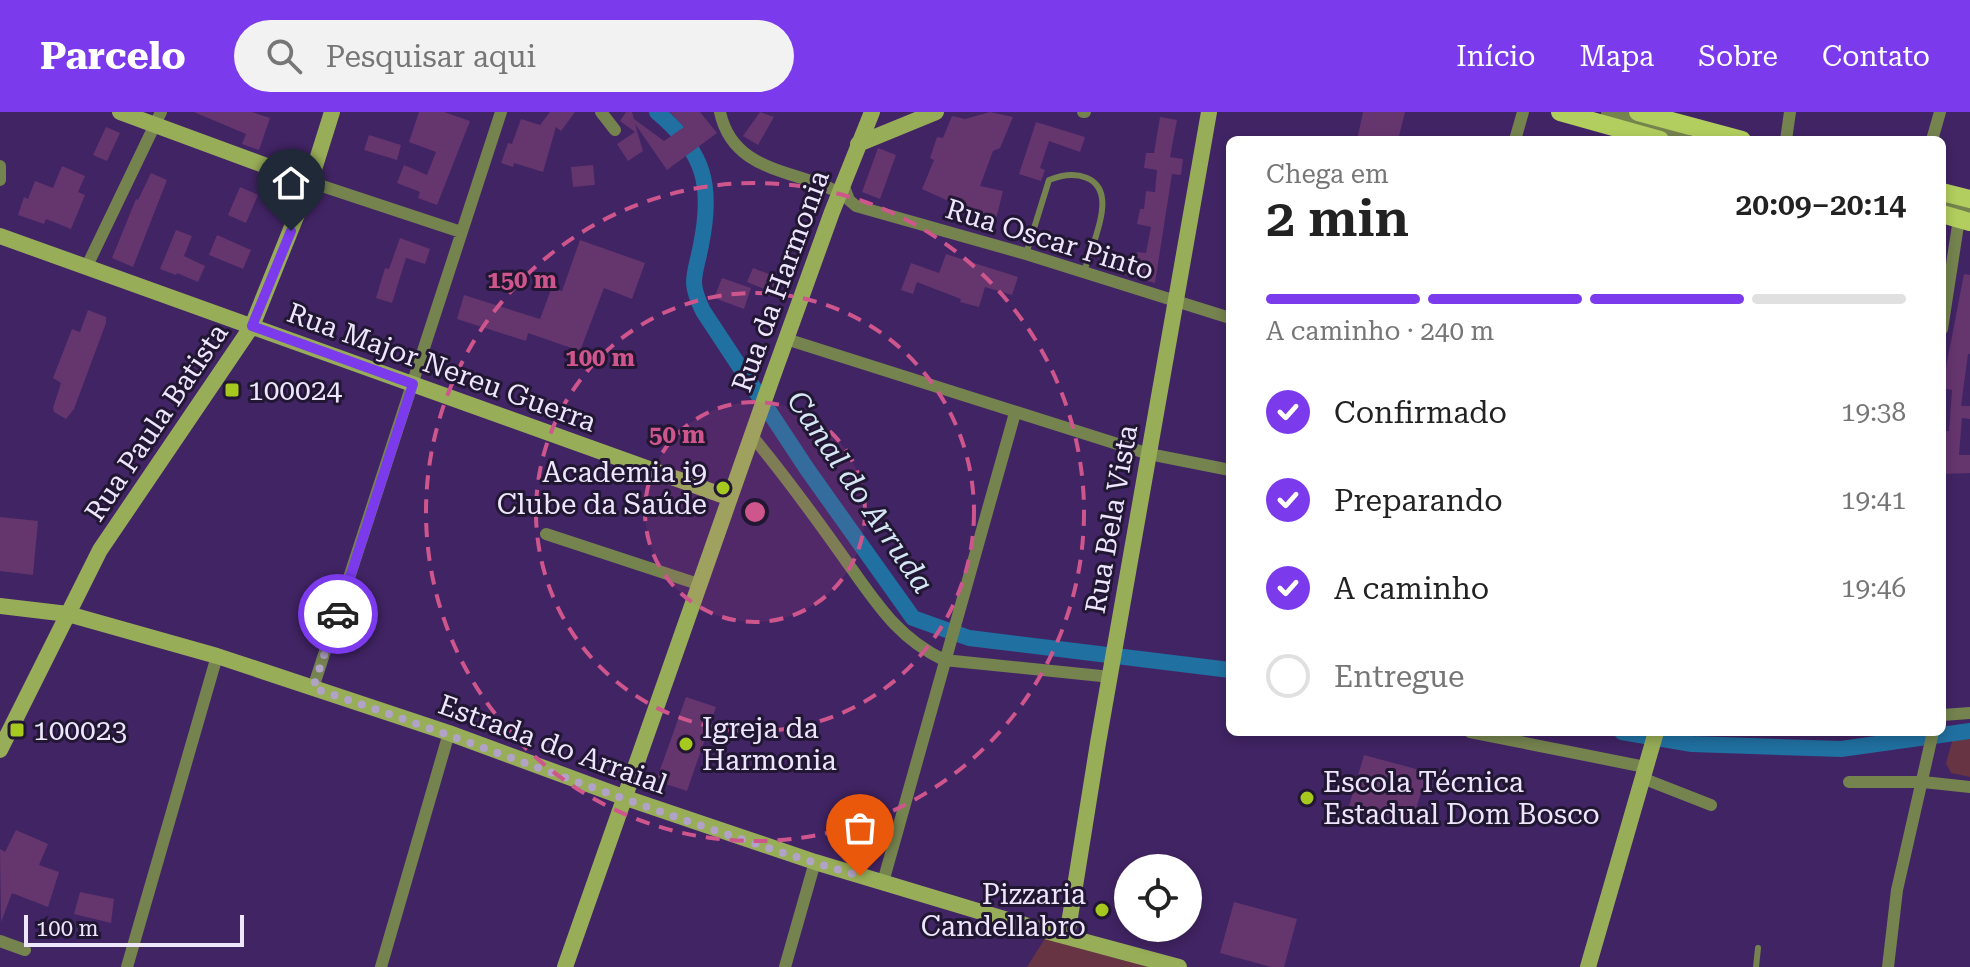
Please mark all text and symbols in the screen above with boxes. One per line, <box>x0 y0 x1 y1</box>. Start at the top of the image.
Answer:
search box <box>234 20 794 92</box>
text: Parcelo <box>40 34 186 78</box>
icon: search <box>262 34 306 78</box>
text: Pesquisar aqui <box>326 39 536 74</box>
text: Início <box>1456 40 1535 73</box>
text: Mapa <box>1579 40 1654 73</box>
text: Sobre <box>1698 40 1778 73</box>
text: Contato <box>1822 40 1930 73</box>
pin <box>257 149 325 231</box>
text: Chega em <box>1266 159 1389 189</box>
icon: home <box>269 161 313 205</box>
street label: Rua da Harmonia <box>725 166 836 397</box>
text: 20:09–20:14 <box>1736 187 1906 222</box>
text: 2 min <box>1266 188 1409 249</box>
street label: Rua Oscar Pinto <box>942 192 1158 287</box>
text: 150 m <box>487 266 557 294</box>
street label: Rua Major Nereu Guerra <box>283 296 601 439</box>
text: A caminho · 240 m <box>1266 316 1494 346</box>
street label: Rua Paula Batista <box>78 317 235 527</box>
text: 100 m <box>565 344 635 372</box>
place label: 100024 <box>248 374 342 407</box>
marker: 100024 <box>223 381 241 399</box>
water label: Canal do Arruda <box>780 384 941 599</box>
icon: check <box>1266 390 1310 434</box>
text: Confirmado <box>1334 395 1507 430</box>
text: 19:38 <box>1841 397 1906 427</box>
text: 50 m <box>649 421 705 449</box>
street label: Rua Bela Vista <box>1079 422 1144 616</box>
place label: Academia i9 Clube da Saúde <box>497 456 707 521</box>
icon: check <box>1266 478 1310 522</box>
marker: Academia i9 Clube da Saúde <box>714 479 732 497</box>
text: Preparando <box>1334 483 1503 518</box>
text: 19:41 <box>1841 485 1906 515</box>
centre of rings <box>741 498 769 526</box>
icon: check <box>1266 566 1310 610</box>
text: A caminho <box>1334 571 1489 606</box>
text: 19:46 <box>1841 573 1906 603</box>
courier <box>298 574 378 654</box>
icon: car <box>316 592 360 636</box>
text: Entregue <box>1334 659 1464 694</box>
street label: Estrada do Arraial <box>434 688 672 801</box>
place label: Igreja da Harmonia <box>702 712 837 777</box>
place label: 100023 <box>33 714 127 747</box>
marker: 100023 <box>8 721 26 739</box>
marker: Igreja da Harmonia <box>677 735 695 753</box>
place label: Escola Técnica Estadual Dom Bosco <box>1323 766 1600 831</box>
marker: Escola Técnica Estadual Dom Bosco <box>1298 789 1316 807</box>
pin <box>826 794 894 876</box>
icon: bag <box>838 806 882 850</box>
map controls <box>1114 854 1202 942</box>
button: locate <box>1114 854 1202 942</box>
place label: Pizzaria Candellabro <box>921 878 1086 943</box>
marker: Pizzaria Candellabro <box>1093 901 1111 919</box>
scale bar <box>24 911 244 947</box>
text: 100 m <box>36 916 99 941</box>

